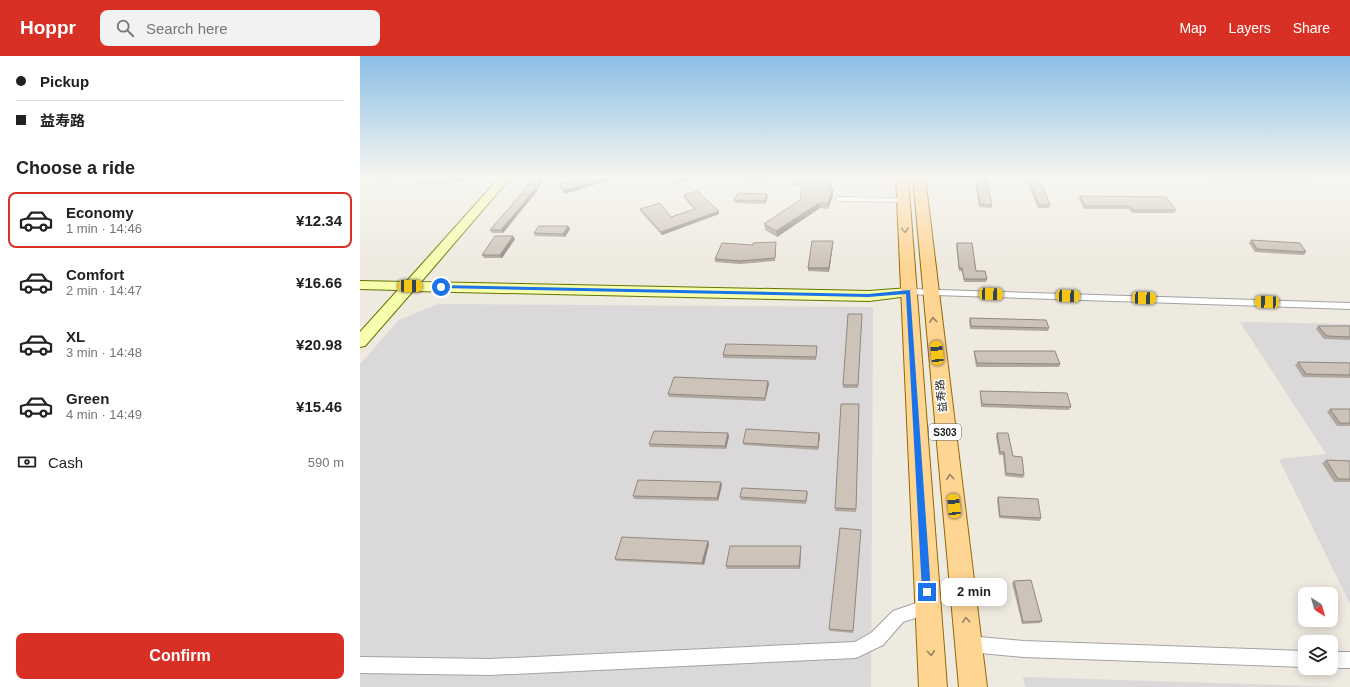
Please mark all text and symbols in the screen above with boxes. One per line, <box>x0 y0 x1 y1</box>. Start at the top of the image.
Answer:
search box <box>100 10 380 46</box>
text: Hoppr <box>20 17 76 38</box>
icon: search <box>114 17 136 39</box>
text: Search here <box>146 20 228 37</box>
text: Map <box>1179 20 1207 36</box>
text: Layers <box>1229 20 1271 36</box>
text: Share <box>1293 20 1330 36</box>
text: Pickup <box>40 73 89 90</box>
text: 益寿路 <box>40 112 85 129</box>
text: Choose a ride <box>16 158 135 178</box>
icon: car <box>18 202 54 238</box>
text: Economy <box>66 204 134 221</box>
text: ¥12.34 <box>296 212 342 229</box>
text: 1 min · 14:46 <box>66 221 142 236</box>
one-way arrow <box>901 227 909 233</box>
icon: car <box>18 264 54 300</box>
text: Comfort <box>66 266 124 283</box>
text: ¥16.66 <box>296 274 342 291</box>
route start <box>432 278 450 296</box>
car <box>398 280 422 292</box>
text: 2 min · 14:47 <box>66 283 142 298</box>
car <box>979 288 1003 300</box>
car <box>1056 290 1080 302</box>
car <box>1132 292 1156 304</box>
car <box>1255 296 1279 308</box>
one-way arrow <box>929 317 938 323</box>
icon: car <box>18 326 54 362</box>
text: XL <box>66 328 85 345</box>
text: ¥20.98 <box>296 336 342 353</box>
car <box>930 340 944 366</box>
text: 3 min · 14:48 <box>66 345 142 360</box>
street label: 益寿路 <box>933 379 949 413</box>
icon: car <box>18 388 54 424</box>
text: Green <box>66 390 109 407</box>
text: ¥15.46 <box>296 398 342 415</box>
text: 4 min · 14:49 <box>66 407 142 422</box>
road number: S303 <box>929 424 961 440</box>
icon: cash <box>16 451 38 473</box>
text: Cash <box>48 454 83 471</box>
text: 590 m <box>308 455 344 470</box>
one-way arrow <box>946 474 955 480</box>
car <box>947 493 961 519</box>
callout: 2 min <box>941 578 1007 606</box>
route end <box>918 583 936 601</box>
text: 2 min <box>957 584 991 599</box>
north arrow <box>1298 587 1338 627</box>
map controls <box>1298 587 1338 675</box>
one-way arrow <box>962 617 971 623</box>
button: Confirm <box>16 633 344 679</box>
button: layers <box>1298 635 1338 675</box>
one-way arrow <box>926 650 935 656</box>

